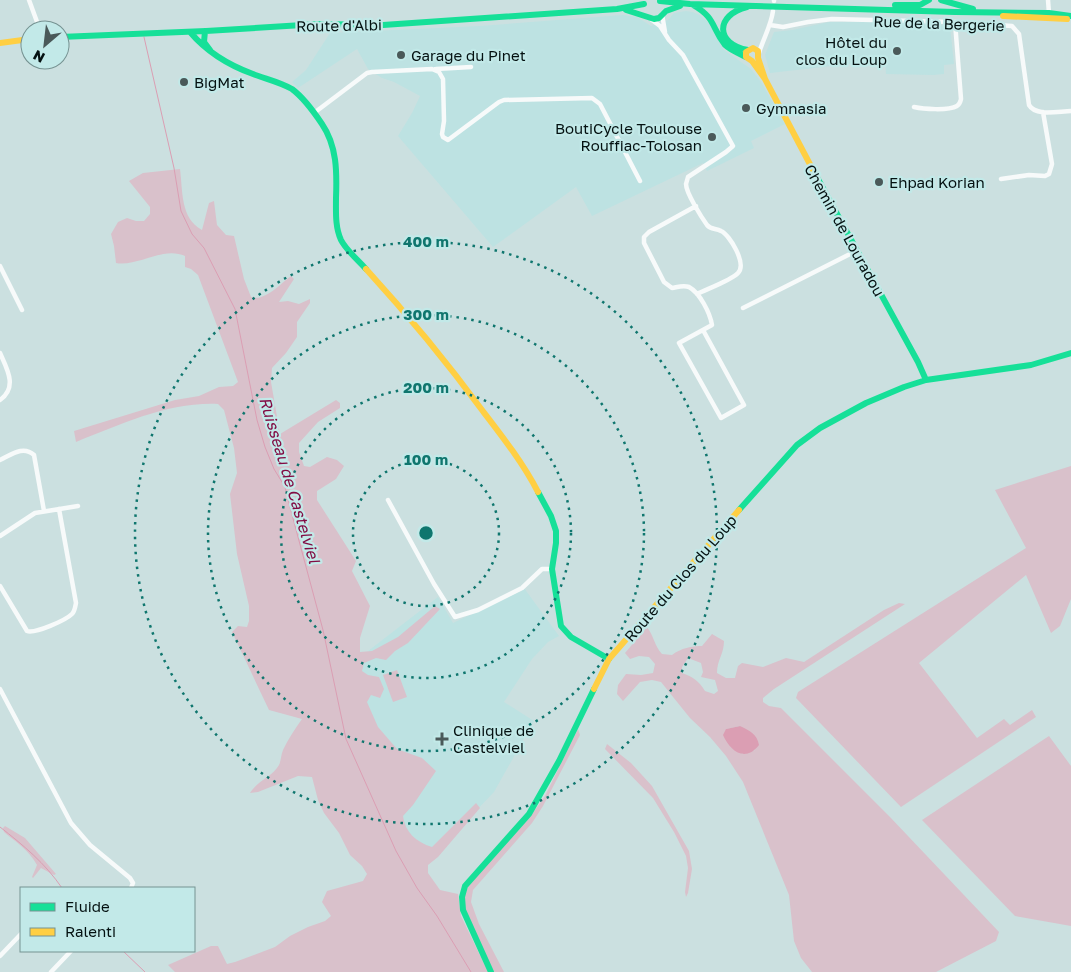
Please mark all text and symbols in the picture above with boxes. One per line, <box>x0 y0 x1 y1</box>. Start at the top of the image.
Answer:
street label: Rue de la Bergerie <box>873 12 1005 34</box>
street label: Route d'Albi <box>296 15 382 35</box>
north arrow <box>20 20 70 70</box>
place label: Hôtel du clos du Loup <box>796 33 887 68</box>
marker: Hôtel du clos du Loup <box>891 45 903 57</box>
place label: Garage du Pinet <box>411 46 526 64</box>
text: N <box>30 47 47 67</box>
marker: Garage du Pinet <box>395 49 407 61</box>
place label: BigMat <box>194 73 245 91</box>
marker: BigMat <box>178 76 190 88</box>
place label: Gymnasia <box>756 99 826 117</box>
marker: Gymnasia <box>740 102 752 114</box>
place label: BoutiCycle Toulouse Rouffiac-Tolosan <box>555 119 702 154</box>
marker: BoutiCycle Toulouse Rouffiac-Tolosan <box>706 131 718 143</box>
street label: Chemin de Louradou <box>801 161 889 299</box>
place label: Ehpad Korian <box>889 173 985 191</box>
marker: Ehpad Korian <box>873 176 885 188</box>
text: 400 m <box>403 232 449 250</box>
text: 300 m <box>403 305 449 323</box>
text: 200 m <box>403 378 449 396</box>
water label: Ruisseau de Castelviel <box>255 394 325 567</box>
text: 100 m <box>404 450 448 468</box>
street label: Route du Clos du Loup <box>620 511 740 645</box>
centre of rings <box>417 524 435 542</box>
place label: Clinique de Castelviel <box>453 721 534 756</box>
marker: Clinique de Castelviel <box>435 732 449 746</box>
legend <box>20 887 195 952</box>
text: Fluide <box>65 897 110 915</box>
text: Ralenti <box>65 922 116 940</box>

